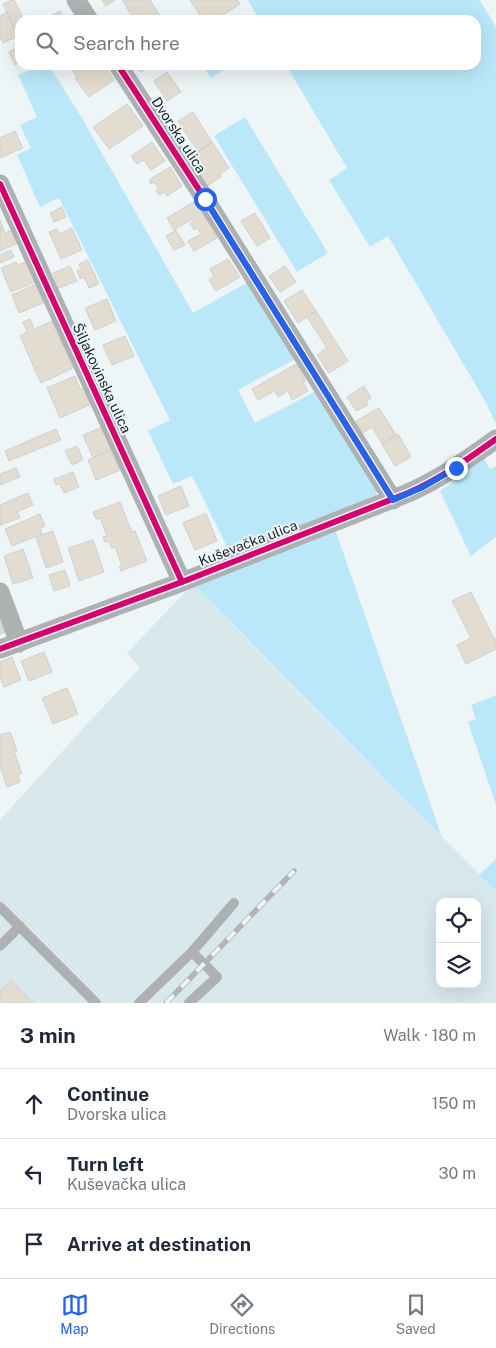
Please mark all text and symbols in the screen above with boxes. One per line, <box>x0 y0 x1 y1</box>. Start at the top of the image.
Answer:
search box <box>15 15 481 70</box>
icon: search <box>33 29 61 57</box>
text: Search here <box>73 32 180 54</box>
street label: Dvorska ulica <box>149 94 209 176</box>
route start <box>194 188 217 211</box>
street label: Šiljakovinska ulica <box>69 320 135 436</box>
route end <box>445 457 468 480</box>
street label: Kuševačka ulica <box>196 517 300 569</box>
map controls <box>436 898 481 988</box>
button: locate <box>436 898 481 943</box>
button: layers <box>436 943 481 988</box>
text: 3 min <box>20 1023 76 1048</box>
text: Walk · 180 m <box>383 1026 476 1045</box>
text: Continue <box>67 1083 149 1105</box>
icon: ahead <box>20 1090 48 1118</box>
text: 150 m <box>432 1094 476 1113</box>
text: Dvorska ulica <box>67 1105 166 1124</box>
text: Turn left <box>67 1153 144 1175</box>
icon: left <box>20 1160 48 1188</box>
text: 30 m <box>439 1164 476 1183</box>
text: Kuševačka ulica <box>67 1175 186 1194</box>
icon: arrive <box>20 1230 48 1258</box>
text: Arrive at destination <box>67 1233 251 1255</box>
tab: Map <box>60 1291 89 1337</box>
tab: Directions <box>209 1291 275 1337</box>
tab: Saved <box>396 1291 436 1337</box>

